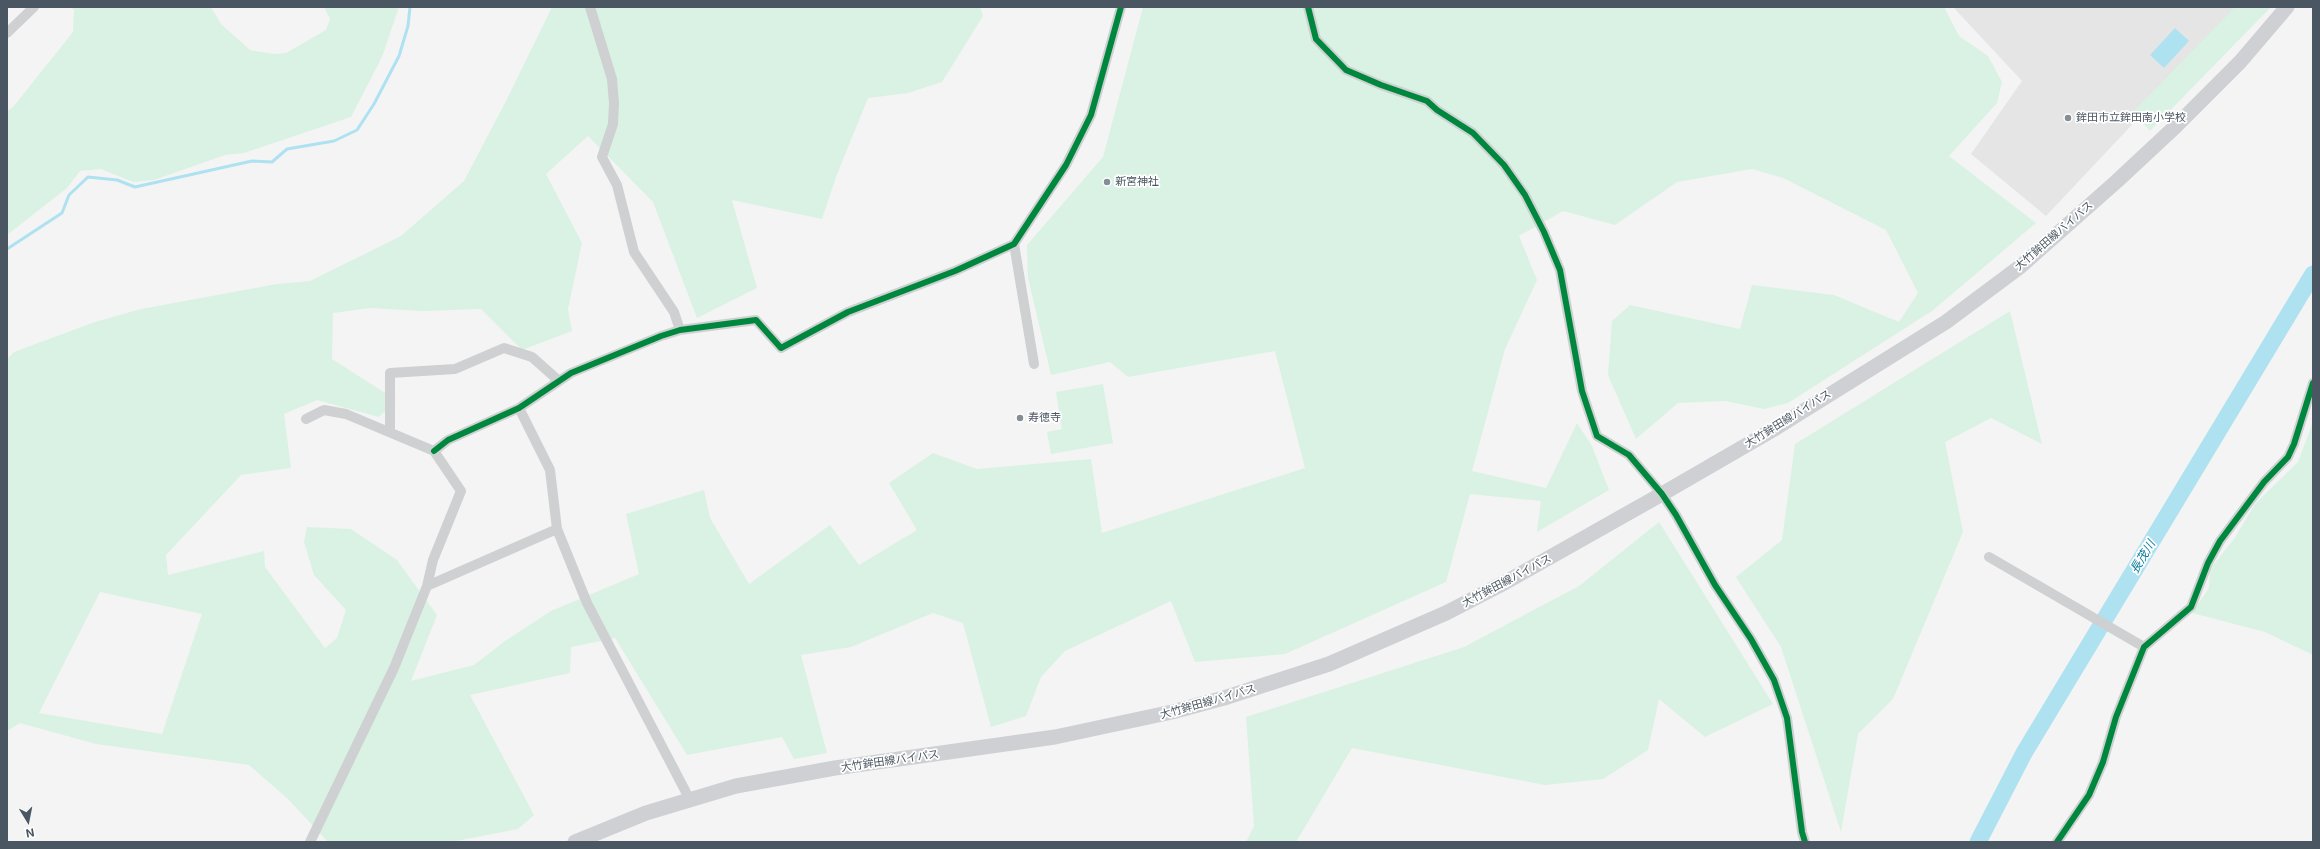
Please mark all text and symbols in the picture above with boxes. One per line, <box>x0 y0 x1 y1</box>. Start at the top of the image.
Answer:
place label: 鉾田市立鉾田南小学校 <box>2076 111 2186 125</box>
marker: 鉾田市立鉾田南小学校 <box>2063 113 2073 123</box>
place label: 新宮神社 <box>1115 175 1159 189</box>
marker: 新宮神社 <box>1102 177 1112 187</box>
street label: 大竹鉾田線バイパス <box>2012 199 2096 273</box>
street label: 大竹鉾田線バイパス <box>1743 387 1833 451</box>
place label: 寿徳寺 <box>1028 411 1061 425</box>
marker: 寿徳寺 <box>1015 413 1025 423</box>
water label: 長茂川 <box>2128 538 2158 576</box>
street label: 大竹鉾田線バイパス <box>1460 552 1554 610</box>
street label: 大竹鉾田線バイパス <box>1159 682 1257 722</box>
street label: 大竹鉾田線バイパス <box>840 748 940 774</box>
north arrow <box>8 801 48 841</box>
text: N <box>25 825 35 840</box>

